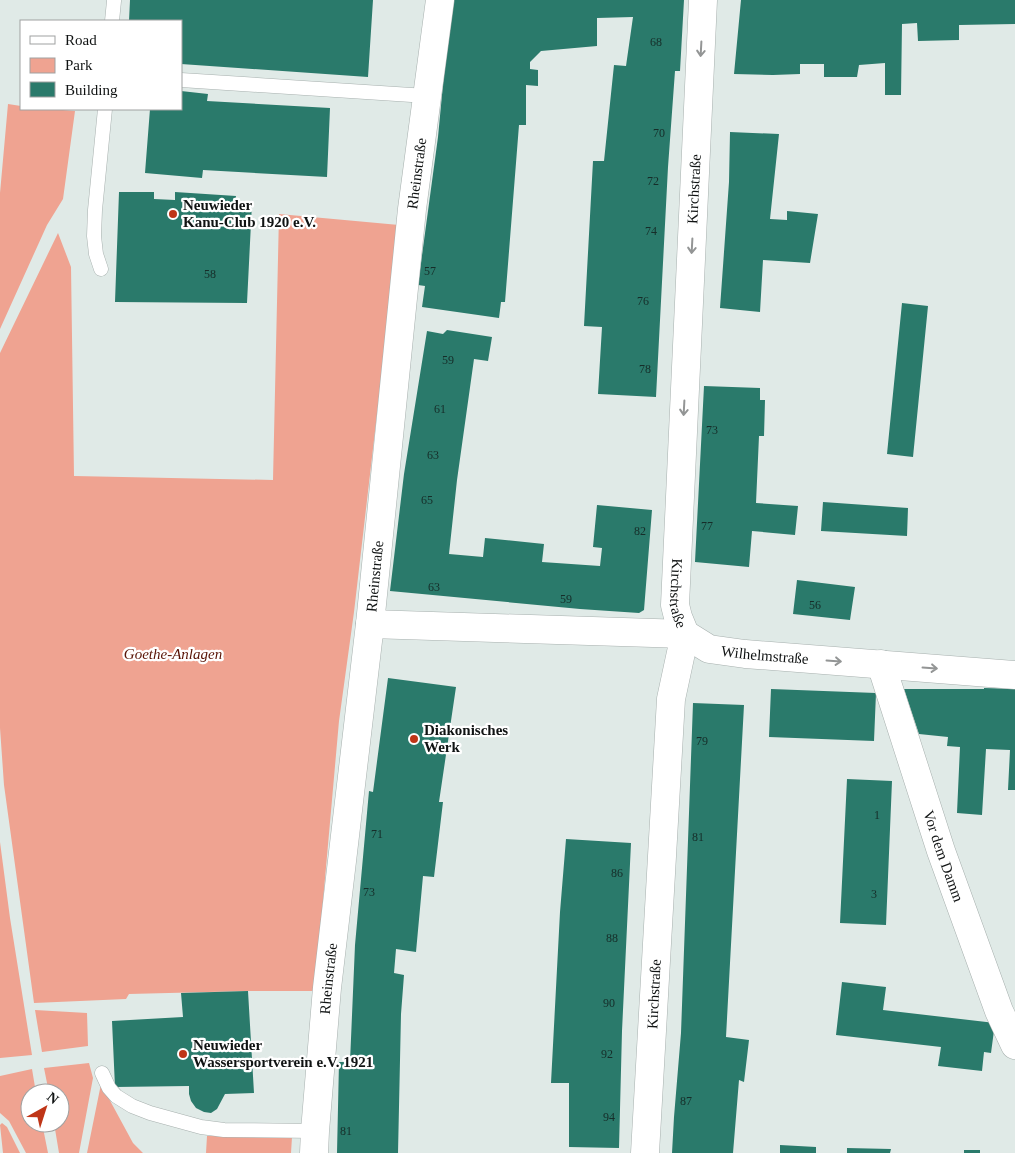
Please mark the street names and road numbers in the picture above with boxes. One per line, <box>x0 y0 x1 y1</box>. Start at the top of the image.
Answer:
street label: Rheinstraße <box>404 137 429 210</box>
street label: Kirchstraße <box>684 153 704 224</box>
street label: Rheinstraße <box>363 539 386 613</box>
street label: Kirchstraße <box>667 558 690 631</box>
street label: Wilhelmstraße <box>720 643 810 667</box>
street label: Vor dem Damm <box>920 808 967 904</box>
street label: Rheinstraße <box>317 942 340 1015</box>
street label: Kirchstraße <box>644 958 664 1029</box>

